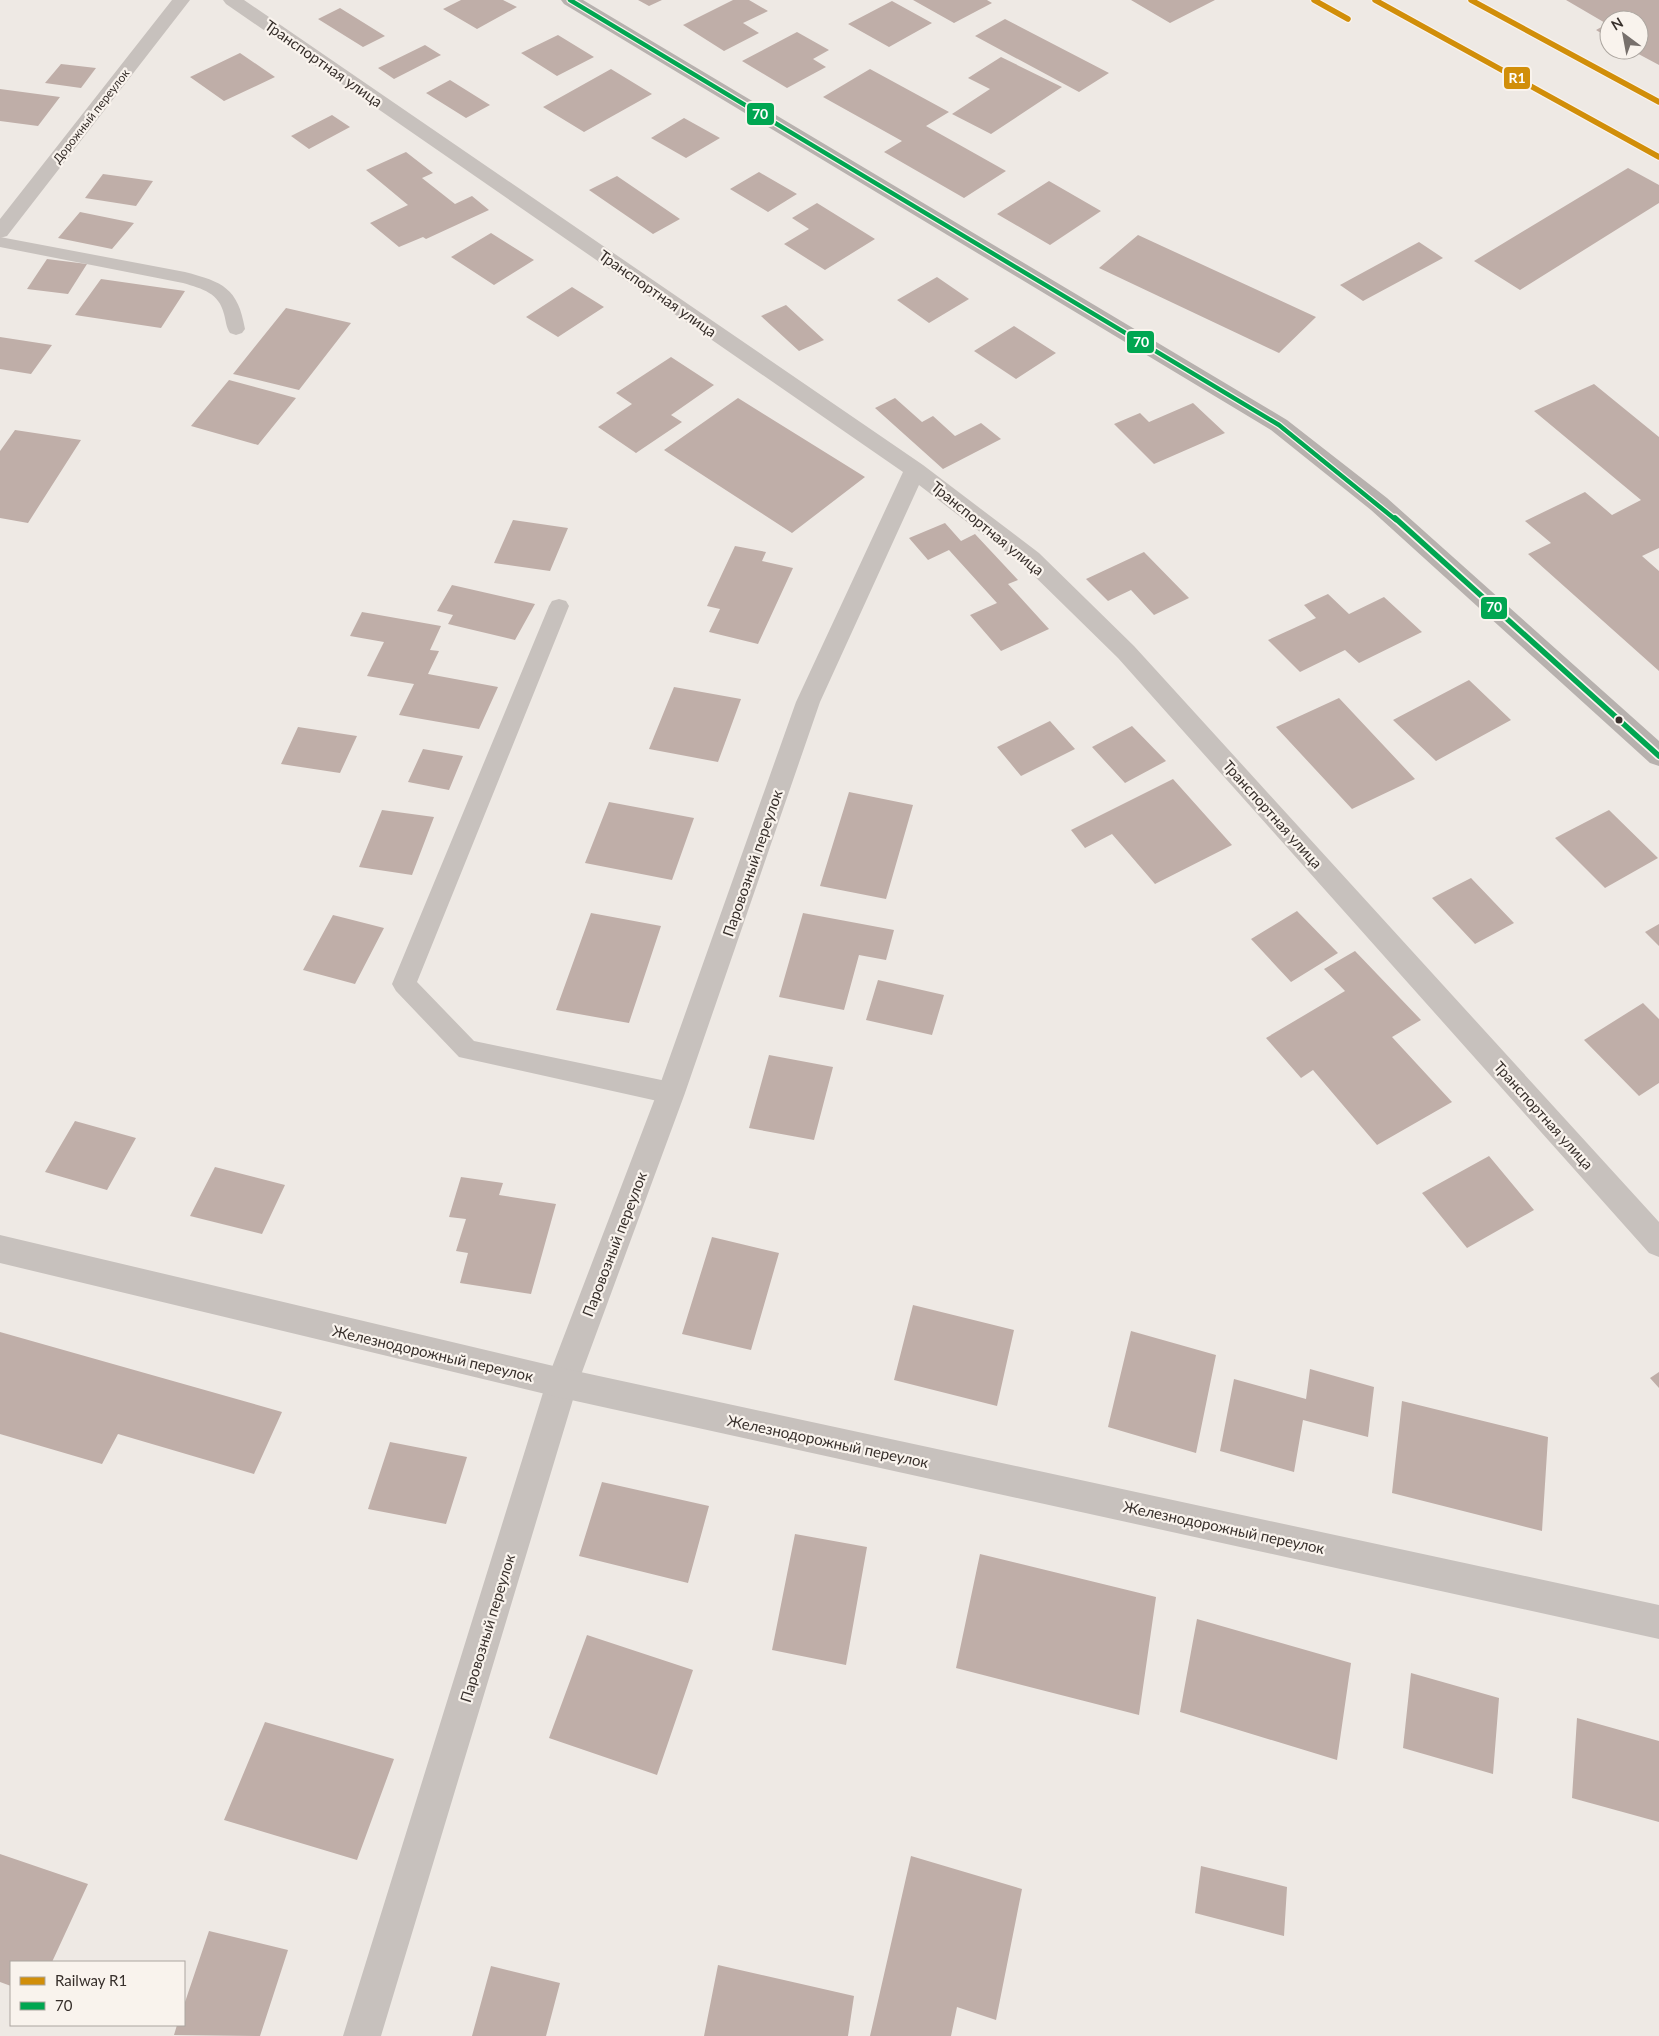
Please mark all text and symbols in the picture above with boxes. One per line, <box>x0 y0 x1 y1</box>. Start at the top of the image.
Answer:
north arrow <box>1599 10 1649 60</box>
text: N <box>1608 13 1626 34</box>
street label: Транспортная улица <box>262 16 386 110</box>
street label: Дорожный переулок <box>49 65 133 166</box>
line badge: R1 <box>1503 66 1531 90</box>
text: R1 <box>1508 69 1526 86</box>
line badge: 70 <box>746 102 775 126</box>
text: 70 <box>752 105 768 122</box>
street label: Транспортная улица <box>596 246 720 340</box>
line badge: 70 <box>1126 330 1155 354</box>
text: 70 <box>1133 333 1149 350</box>
street label: Транспортная улица <box>928 477 1048 579</box>
line badge: 70 <box>1480 596 1508 620</box>
text: 70 <box>1486 598 1502 615</box>
unlabelled marker <box>1614 715 1624 725</box>
street label: Транспортная улица <box>1220 756 1326 872</box>
street label: Паровозный переулок <box>718 787 786 939</box>
street label: Транспортная улица <box>1491 1057 1597 1173</box>
street label: Паровозный переулок <box>578 1169 650 1319</box>
street label: Железнодорожный переулок <box>331 1321 535 1385</box>
street label: Железнодорожный переулок <box>726 1411 931 1471</box>
street label: Железнодорожный переулок <box>1122 1497 1327 1557</box>
street label: Паровозный переулок <box>456 1551 518 1704</box>
legend <box>10 1961 185 2026</box>
text: Railway R1 <box>55 1971 127 1989</box>
text: 70 <box>55 1996 73 2014</box>

